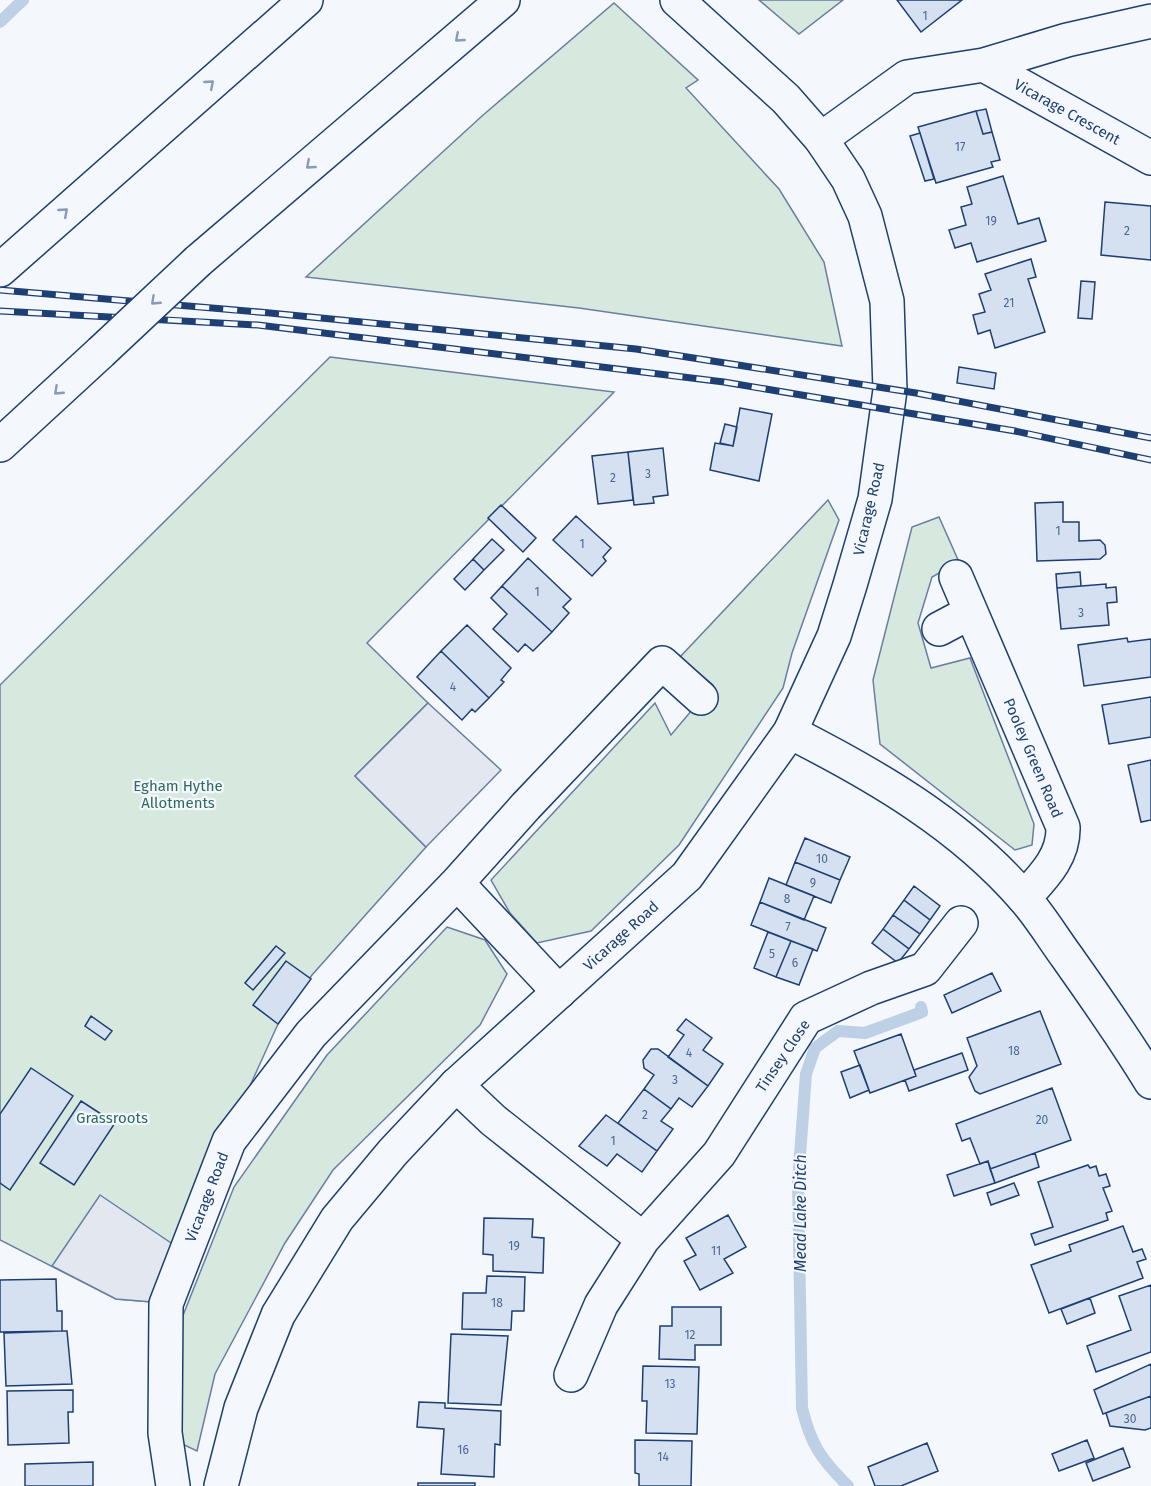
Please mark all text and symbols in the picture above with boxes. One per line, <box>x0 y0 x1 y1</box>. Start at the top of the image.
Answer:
house number: 1 <box>922 9 928 23</box>
one-way arrow <box>455 31 466 42</box>
street label: Vicarage Crescent <box>1011 75 1124 149</box>
one-way arrow <box>203 80 214 91</box>
house number: 17 <box>955 140 965 154</box>
one-way arrow <box>306 158 317 169</box>
one-way arrow <box>57 208 68 219</box>
house number: 19 <box>985 214 997 228</box>
house number: 2 <box>1124 224 1130 238</box>
one-way arrow <box>152 294 162 305</box>
house number: 21 <box>1004 296 1014 310</box>
one-way arrow <box>55 384 65 395</box>
street label: Vicarage Road <box>850 461 888 557</box>
house number: 3 <box>645 467 651 481</box>
house number: 2 <box>610 471 616 485</box>
house number: 1 <box>1055 524 1061 538</box>
house number: 1 <box>579 537 585 551</box>
house number: 1 <box>534 585 540 599</box>
house number: 3 <box>1078 606 1084 620</box>
house number: 4 <box>450 680 457 694</box>
street label: Pooley Green Road <box>1000 696 1066 820</box>
park label: Egham Hythe Allotments <box>133 777 223 812</box>
house number: 10 <box>816 852 828 866</box>
house number: 9 <box>810 876 816 890</box>
house number: 8 <box>784 892 791 906</box>
street label: Vicarage Road <box>580 897 662 975</box>
house number: 7 <box>785 920 791 934</box>
house number: 5 <box>769 947 775 961</box>
house number: 6 <box>792 956 798 970</box>
street label: Tinsey Close <box>752 1016 814 1096</box>
house number: 18 <box>1008 1044 1020 1058</box>
house number: 4 <box>686 1046 693 1060</box>
house number: 3 <box>672 1073 678 1087</box>
house number: 2 <box>642 1108 648 1122</box>
park label: Grassroots <box>76 1109 148 1127</box>
house number: 20 <box>1036 1113 1049 1127</box>
house number: 1 <box>610 1134 616 1148</box>
street label: Vicarage Road <box>182 1149 232 1245</box>
water label: Mead Lake Ditch <box>791 1154 810 1272</box>
house number: 19 <box>508 1239 520 1253</box>
house number: 11 <box>711 1244 721 1258</box>
house number: 18 <box>491 1296 503 1310</box>
house number: 12 <box>684 1328 696 1342</box>
house number: 13 <box>664 1377 676 1391</box>
house number: 30 <box>1124 1412 1137 1426</box>
house number: 16 <box>457 1443 469 1457</box>
house number: 14 <box>657 1450 669 1464</box>

